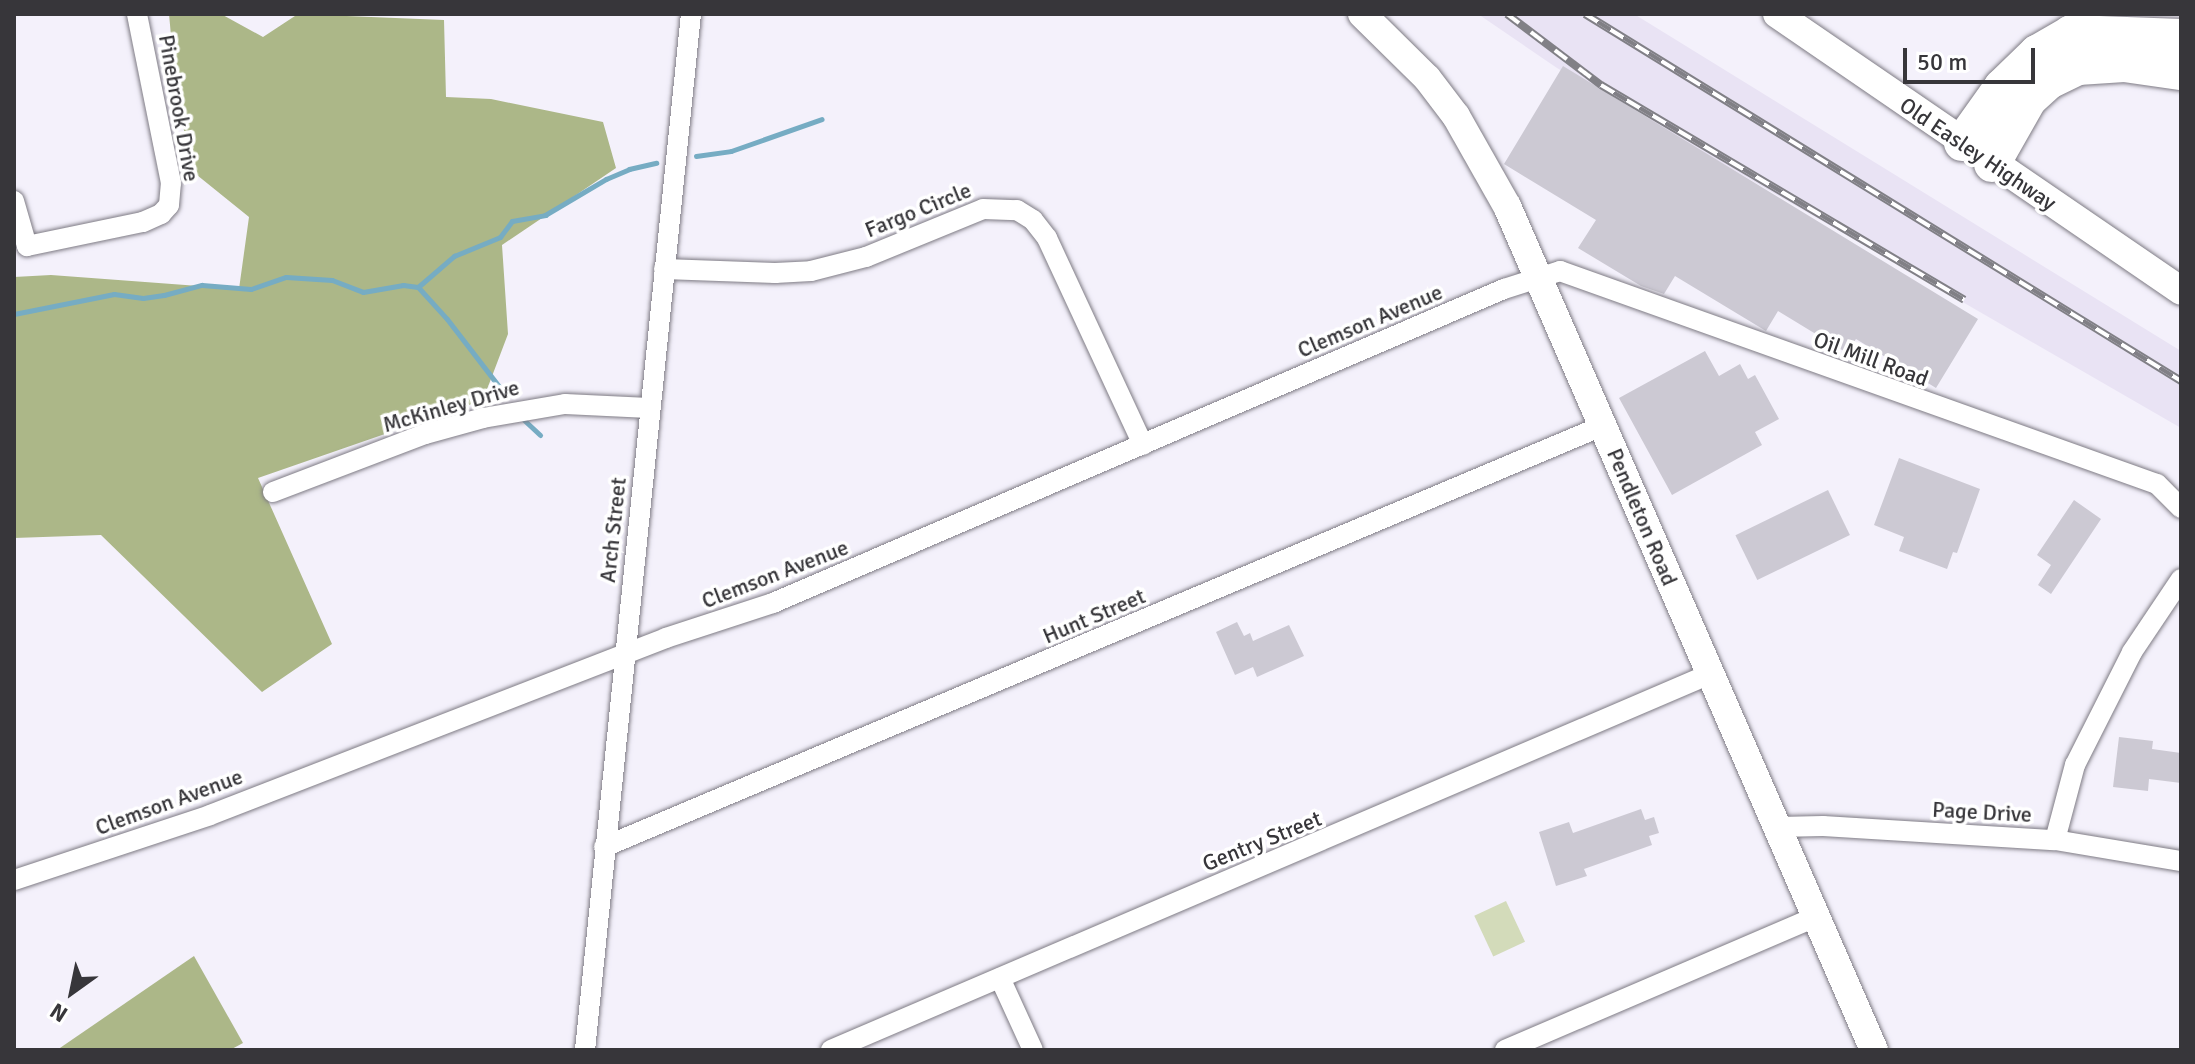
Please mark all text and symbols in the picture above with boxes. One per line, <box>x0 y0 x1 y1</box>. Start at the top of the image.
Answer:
street label: Pinebrook Drive <box>153 32 205 184</box>
scale bar <box>1907 32 2039 82</box>
text: 50 m <box>1917 47 1967 77</box>
street label: Old Easley Highway <box>1895 92 2061 216</box>
street label: Fargo Circle <box>861 177 975 243</box>
street label: Clemson Avenue <box>1294 279 1446 363</box>
street label: Oil Mill Road <box>1810 326 1932 392</box>
street label: McKinley Drive <box>380 374 522 438</box>
street label: Pendleton Road <box>1601 444 1683 590</box>
street label: Arch Street <box>594 476 632 584</box>
street label: Clemson Avenue <box>698 534 852 614</box>
street label: Hunt Street <box>1039 583 1149 649</box>
street label: Clemson Avenue <box>92 763 246 841</box>
street label: Page Drive <box>1932 796 2032 828</box>
street label: Gentry Street <box>1199 805 1325 877</box>
north arrow <box>32 952 112 1032</box>
text: N <box>45 997 72 1028</box>

